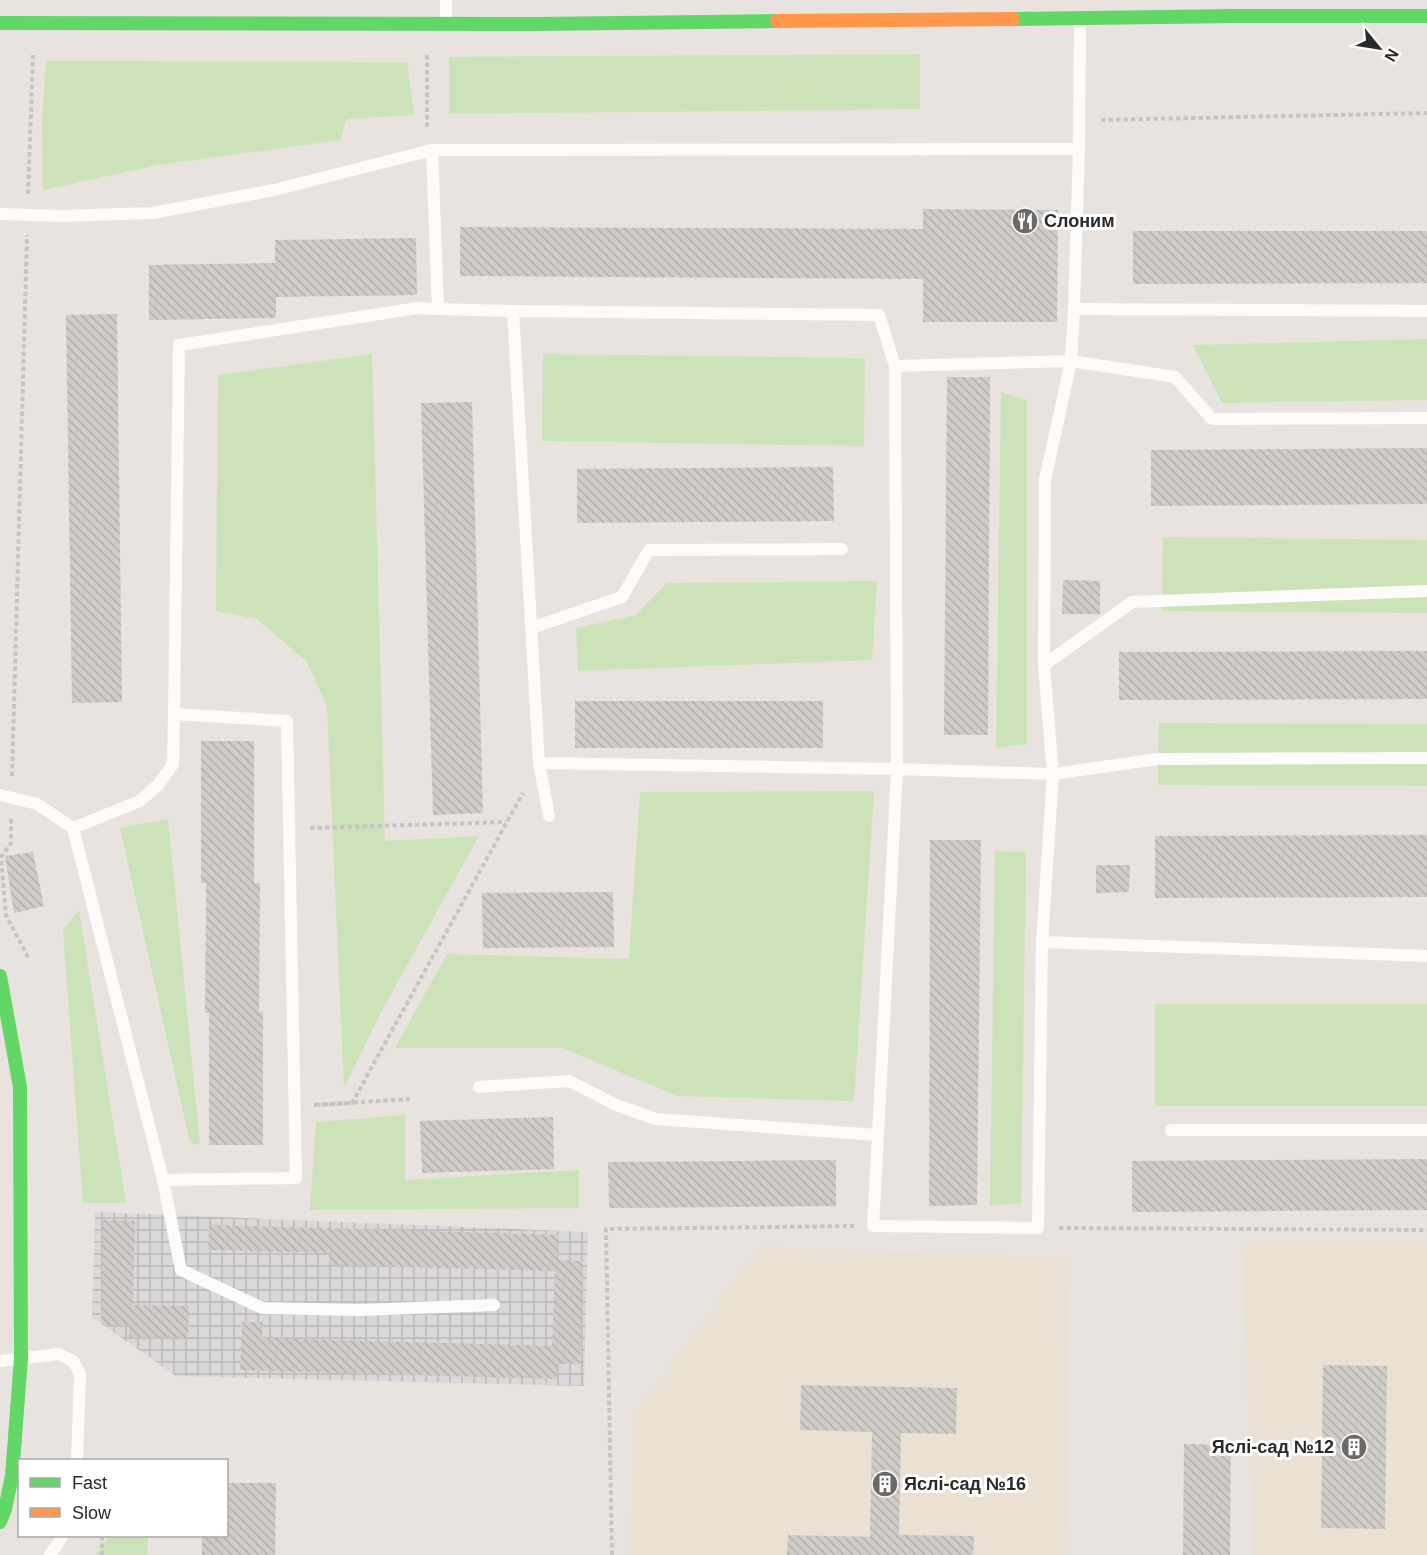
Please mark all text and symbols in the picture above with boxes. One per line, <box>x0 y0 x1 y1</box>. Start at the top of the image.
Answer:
north arrow <box>1349 18 1409 78</box>
text: N <box>1381 46 1402 65</box>
restaurant icon: Слоним <box>1010 206 1040 236</box>
place label: Слоним <box>1044 211 1114 231</box>
building icon: Яслі-сад №12 <box>1339 1432 1369 1462</box>
place label: Яслі-сад №12 <box>1212 1437 1334 1457</box>
legend <box>18 1459 228 1537</box>
building icon: Яслі-сад №16 <box>870 1469 900 1499</box>
text: Fast <box>72 1473 107 1493</box>
place label: Яслі-сад №16 <box>904 1474 1026 1494</box>
text: Slow <box>72 1503 112 1523</box>

